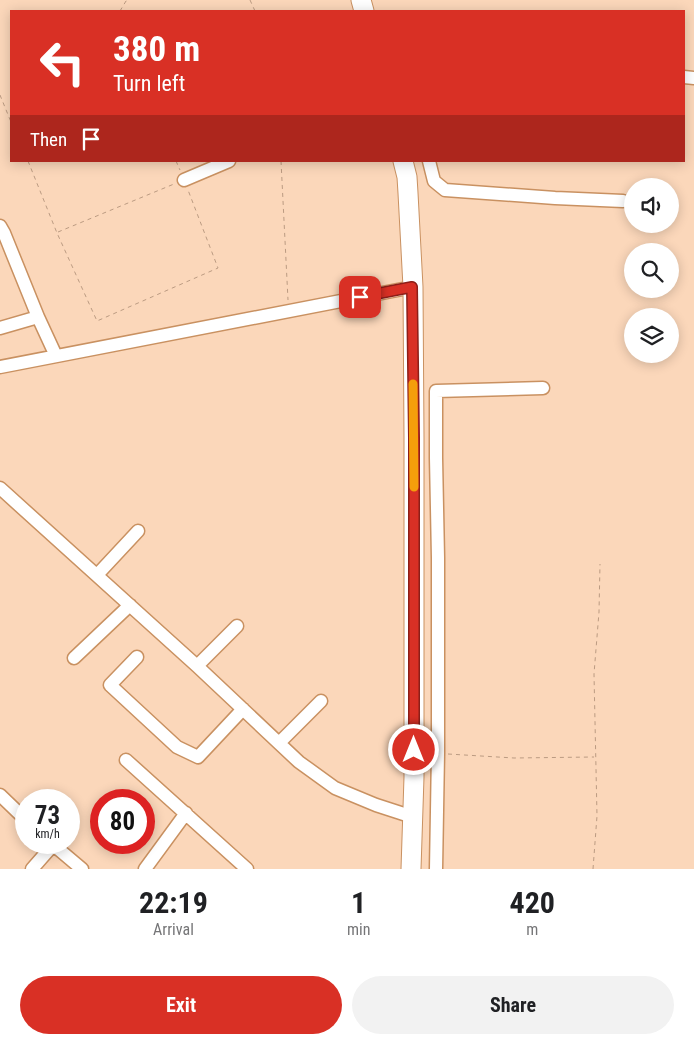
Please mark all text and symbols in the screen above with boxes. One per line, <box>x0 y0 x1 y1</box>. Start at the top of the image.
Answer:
text: 380 m <box>113 29 200 70</box>
icon: left <box>30 30 95 95</box>
text: Turn left <box>113 71 185 96</box>
icon: arrive <box>77 125 105 153</box>
text: Then <box>30 128 67 151</box>
map controls <box>624 178 679 363</box>
button: sound <box>624 178 679 233</box>
button: search <box>624 243 679 298</box>
pin <box>339 276 381 318</box>
icon: arrive <box>346 283 374 311</box>
button: layers <box>624 308 679 363</box>
position arrow <box>387 723 439 775</box>
speed limit sign: 80 <box>90 789 155 854</box>
text: 73 <box>35 801 60 830</box>
text: km/h <box>35 827 60 841</box>
text: 22:19 <box>139 885 208 920</box>
text: 1 <box>351 885 366 920</box>
text: 420 <box>509 885 555 920</box>
text: Arrival <box>153 920 194 939</box>
text: min <box>347 920 370 939</box>
text: m <box>526 920 538 939</box>
button: Exit <box>20 976 342 1034</box>
button: Share <box>352 976 674 1034</box>

